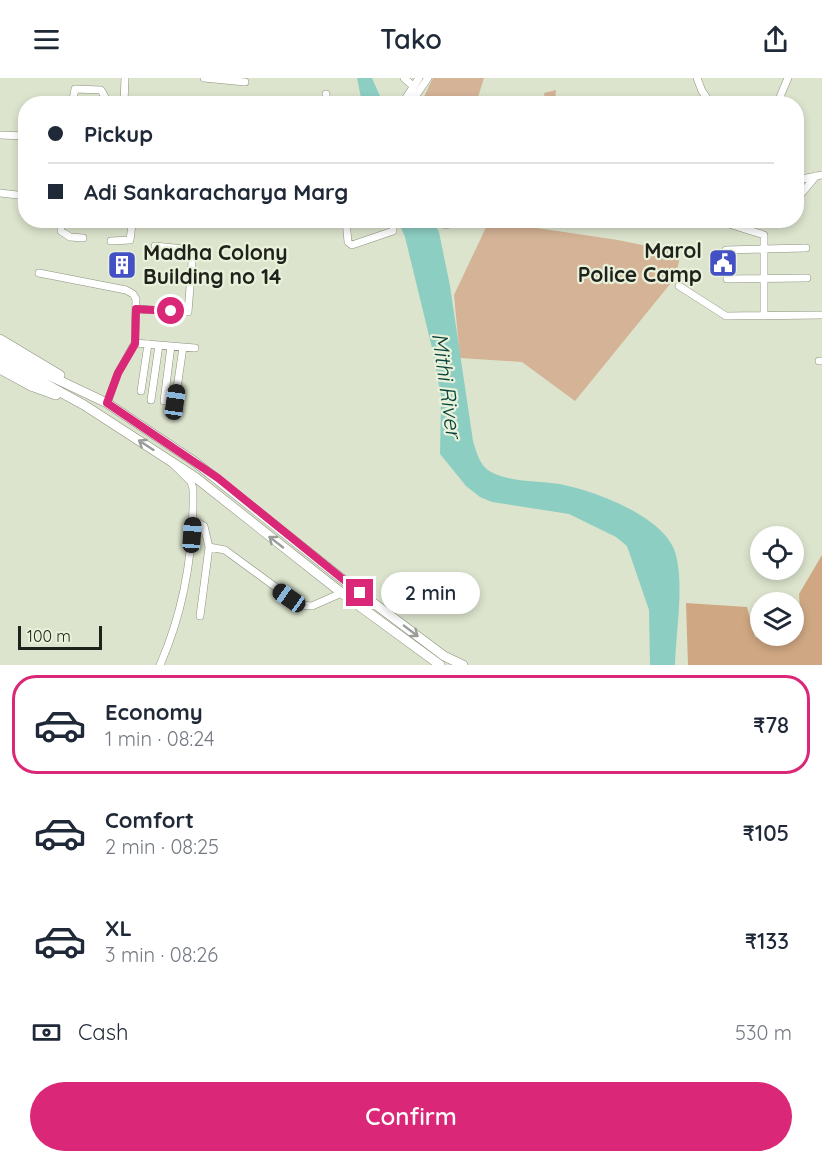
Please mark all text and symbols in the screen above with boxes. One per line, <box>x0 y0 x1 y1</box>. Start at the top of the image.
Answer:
text: Tako <box>380 22 442 56</box>
icon: menu <box>30 23 63 56</box>
icon: share <box>759 23 792 56</box>
text: Pickup <box>84 120 153 148</box>
text: Adi Sankaracharya Marg <box>84 178 348 206</box>
place label: Marol Police Camp <box>578 237 702 287</box>
place label: Madha Colony Building no 14 <box>143 239 288 289</box>
public building icon: Marol Police Camp <box>707 247 739 279</box>
building icon: Madha Colony Building no 14 <box>106 249 138 281</box>
route start <box>157 297 184 324</box>
water label: Mithi River <box>426 331 469 442</box>
car <box>164 383 186 421</box>
one-way arrow <box>138 438 155 450</box>
car <box>182 516 202 554</box>
map controls <box>750 526 804 646</box>
button: locate <box>750 526 804 580</box>
one-way arrow <box>268 536 284 549</box>
callout: 2 min <box>381 572 480 614</box>
route end <box>346 579 373 606</box>
car <box>269 580 309 616</box>
text: 2 min <box>405 580 456 605</box>
button: layers <box>750 592 804 646</box>
scale bar <box>18 623 102 650</box>
one-way arrow <box>403 625 419 638</box>
text: 100 m <box>27 626 71 646</box>
icon: car <box>33 698 87 752</box>
text: Economy <box>105 698 203 726</box>
text: ₹78 <box>753 711 789 739</box>
text: 1 min · 08:24 <box>105 726 215 751</box>
icon: car <box>33 806 87 860</box>
text: Comfort <box>105 806 194 834</box>
text: ₹105 <box>742 819 789 847</box>
text: 2 min · 08:25 <box>105 834 219 859</box>
icon: car <box>33 914 87 968</box>
text: XL <box>105 914 132 942</box>
text: ₹133 <box>745 927 789 955</box>
text: 3 min · 08:26 <box>105 942 218 967</box>
icon: cash <box>30 1016 63 1049</box>
text: Cash <box>78 1018 129 1046</box>
text: 530 m <box>735 1020 792 1045</box>
button: Confirm <box>30 1082 792 1151</box>

